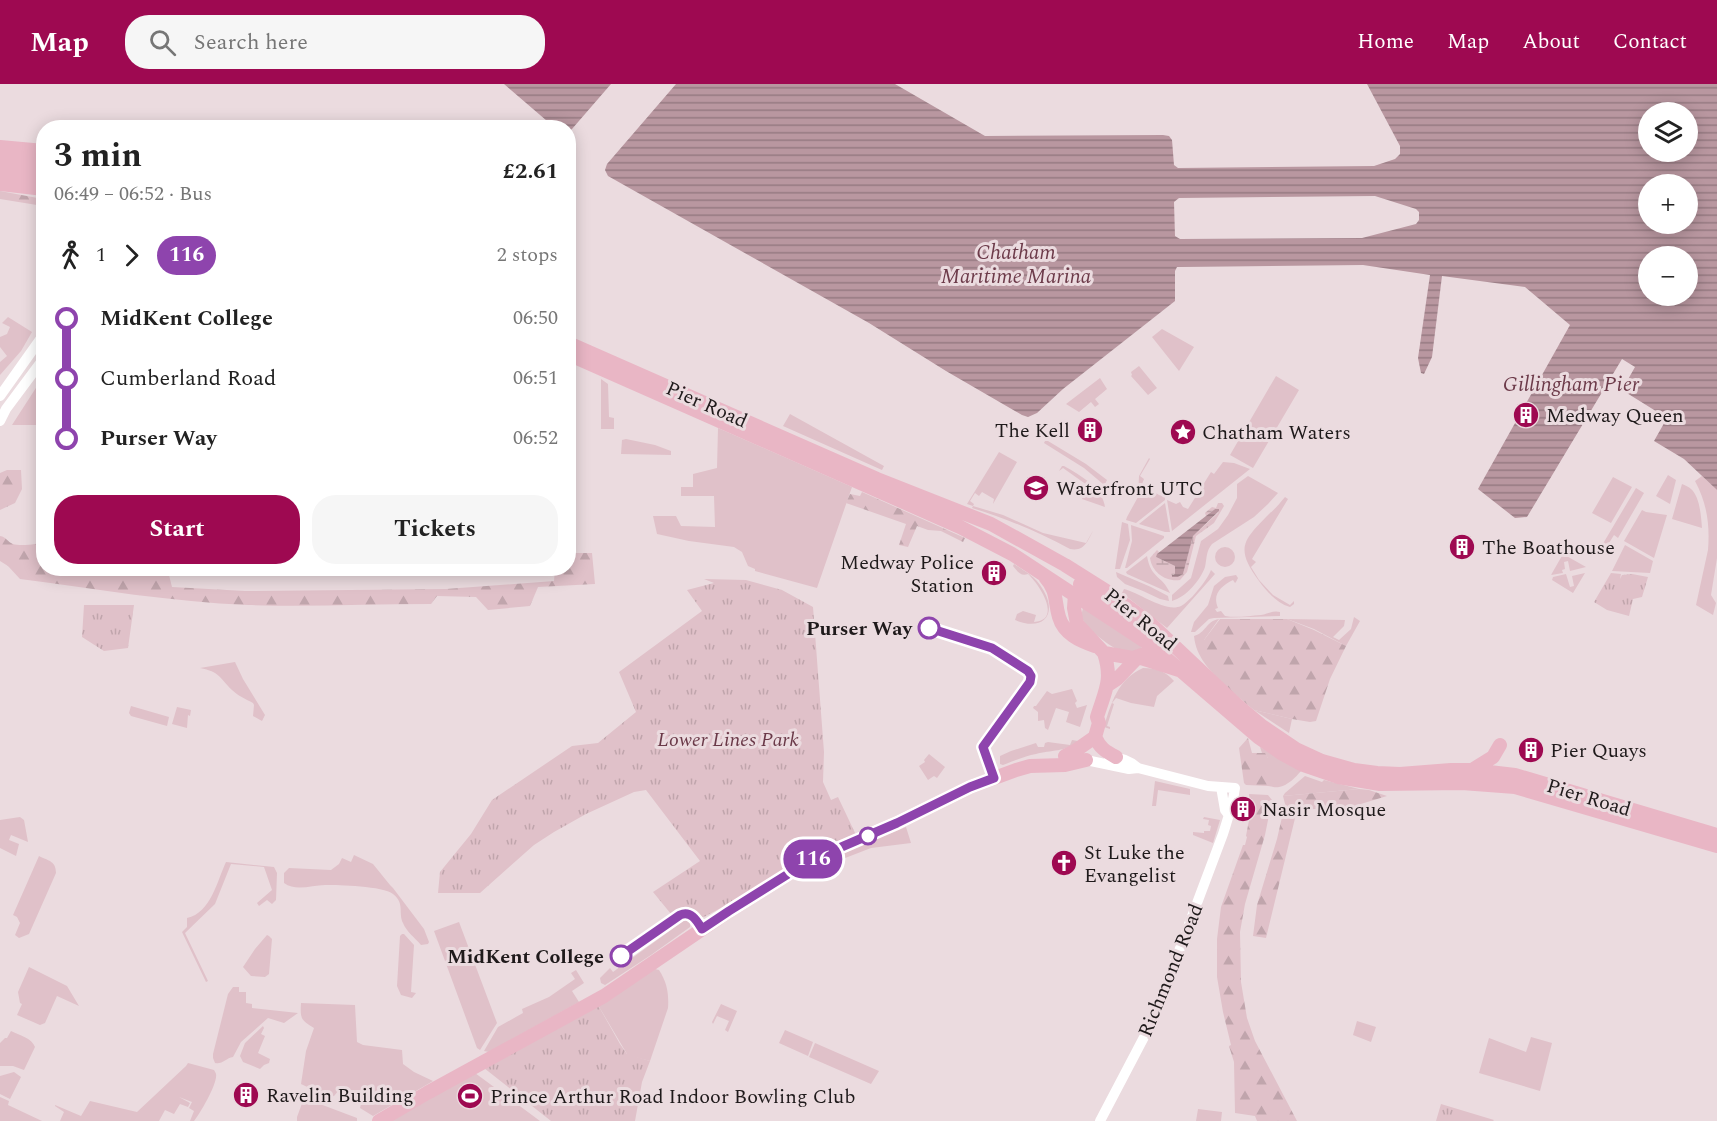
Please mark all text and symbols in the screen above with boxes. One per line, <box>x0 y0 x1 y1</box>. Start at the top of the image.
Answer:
search box <box>125 15 545 69</box>
text: Map <box>30 21 89 64</box>
icon: search <box>146 26 179 59</box>
text: Search here <box>194 26 308 59</box>
text: Home <box>1357 26 1414 58</box>
text: Map <box>1447 26 1489 58</box>
text: About <box>1522 26 1580 58</box>
text: Contact <box>1613 26 1687 58</box>
map controls <box>1638 102 1698 306</box>
button: layers <box>1638 102 1698 162</box>
text: 3 min <box>54 131 142 181</box>
text: £2.61 <box>503 155 558 188</box>
button: + <box>1638 174 1698 234</box>
text: 06:49 – 06:52 · Bus <box>54 179 212 209</box>
water label: Chatham Maritime Marina <box>941 237 1092 293</box>
icon: walk <box>54 239 87 272</box>
icon: forward <box>115 239 148 272</box>
text: 116 <box>169 239 204 271</box>
text: 1 <box>96 240 106 270</box>
text: 2 stops <box>497 240 558 270</box>
button: − <box>1638 246 1698 306</box>
text: MidKent College <box>100 302 273 335</box>
text: 06:50 <box>513 303 558 333</box>
text: Cumberland Road <box>100 362 276 395</box>
text: 06:51 <box>513 363 558 393</box>
water label: Gillingham Pier <box>1503 369 1640 401</box>
street label: Pier Road <box>661 374 752 436</box>
building icon: Medway Queen <box>1511 400 1541 430</box>
place label: Medway Queen <box>1546 401 1684 431</box>
building icon: The Kell <box>1075 415 1105 445</box>
place label: The Kell <box>995 416 1070 446</box>
place icon: Chatham Waters <box>1168 417 1198 447</box>
place label: Chatham Waters <box>1202 418 1351 448</box>
text: Purser Way <box>100 422 217 455</box>
text: 06:52 <box>513 423 558 453</box>
school or university icon: Waterfront UTC <box>1021 473 1051 503</box>
place label: Waterfront UTC <box>1056 474 1203 504</box>
button: Start <box>54 495 300 564</box>
button: Tickets <box>312 495 558 564</box>
building icon: The Boathouse <box>1447 532 1477 562</box>
place label: The Boathouse <box>1482 533 1615 563</box>
place label: Medway Police Station <box>840 548 974 601</box>
building icon: Medway Police Station <box>979 558 1009 588</box>
street label: Pier Road <box>1097 581 1184 659</box>
place label: Purser Way <box>806 614 913 644</box>
marker: Purser Way <box>918 617 940 639</box>
park label: Lower Lines Park <box>657 725 799 755</box>
building icon: Pier Quays <box>1516 735 1546 765</box>
place label: Pier Quays <box>1550 736 1647 766</box>
street label: Pier Road <box>1543 771 1635 825</box>
building icon: Nasir Mosque <box>1228 794 1258 824</box>
place label: Nasir Mosque <box>1262 795 1386 825</box>
unlabelled marker <box>859 827 877 845</box>
place label: St Luke the Evangelist <box>1084 838 1185 891</box>
line badge: 116 <box>778 840 848 878</box>
text: 116 <box>795 843 831 875</box>
church icon: St Luke the Evangelist <box>1049 848 1079 878</box>
street label: Richmond Road <box>1130 899 1211 1042</box>
place label: MidKent College <box>447 942 604 972</box>
marker: MidKent College <box>610 945 632 967</box>
building icon: Ravelin Building <box>231 1080 261 1110</box>
place label: Ravelin Building <box>266 1081 414 1111</box>
sports icon: Prince Arthur Road Indoor Bowling Club <box>455 1081 485 1111</box>
place label: Prince Arthur Road Indoor Bowling Club <box>490 1082 855 1112</box>

